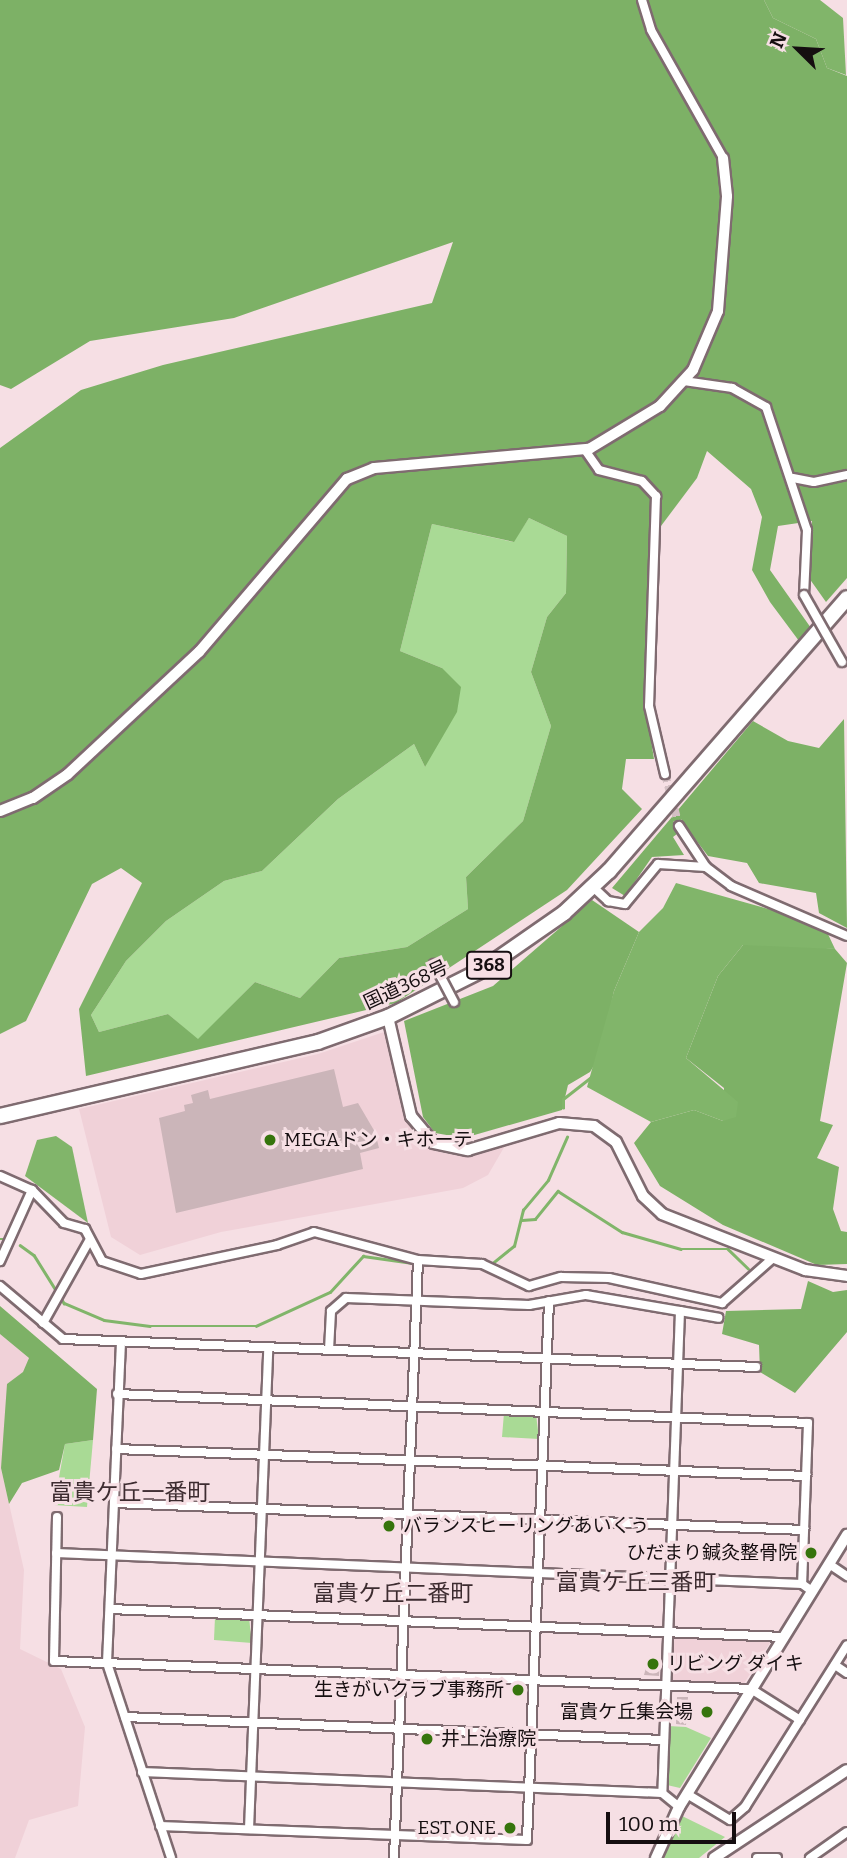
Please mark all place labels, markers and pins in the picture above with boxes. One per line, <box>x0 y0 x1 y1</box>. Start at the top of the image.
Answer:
place label: MEGAドン・キホーテ <box>284 1129 473 1151</box>
marker: MEGAドン・キホーテ <box>262 1132 278 1148</box>
place label: バランスヒーリングあいくう <box>403 1515 650 1537</box>
marker: バランスヒーリングあいくう <box>381 1518 397 1534</box>
place label: ひだまり鍼灸整骨院 <box>626 1542 797 1564</box>
marker: ひだまり鍼灸整骨院 <box>803 1545 819 1561</box>
place label: リビング ダイキ <box>667 1653 804 1675</box>
marker: リビング ダイキ <box>645 1656 661 1672</box>
place label: 生きがいクラブ事務所 <box>314 1679 504 1701</box>
marker: 生きがいクラブ事務所 <box>510 1682 526 1698</box>
place label: 富貴ケ丘集会場 <box>560 1701 693 1723</box>
marker: 富貴ケ丘集会場 <box>699 1704 715 1720</box>
place label: 井上治療院 <box>441 1728 536 1750</box>
marker: 井上治療院 <box>419 1731 435 1747</box>
place label: EST ONE <box>417 1817 496 1839</box>
marker: EST ONE <box>502 1820 518 1836</box>

